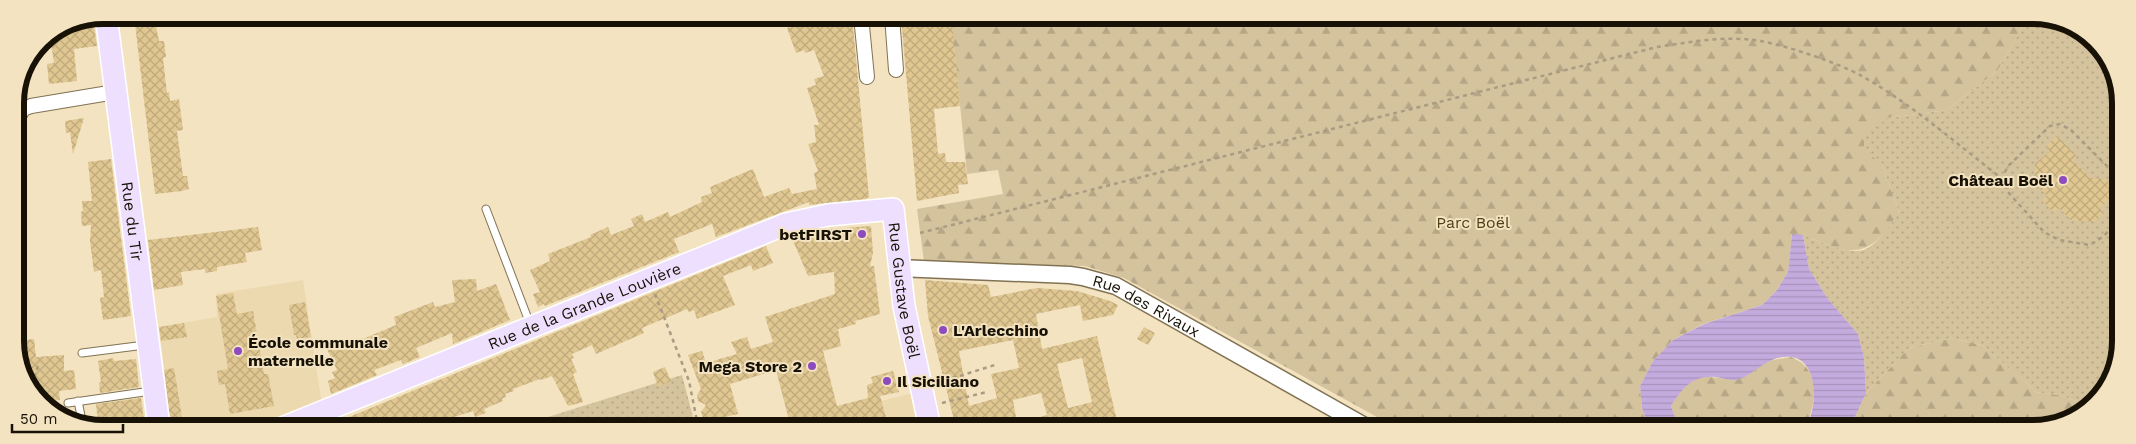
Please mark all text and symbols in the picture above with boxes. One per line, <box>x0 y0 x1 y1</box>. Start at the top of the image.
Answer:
place label: Château Boël <box>1948 171 2054 190</box>
marker: Château Boël <box>2057 174 2069 186</box>
street label: Rue du Tir <box>118 180 147 263</box>
park label: Parc Boël <box>1436 213 1510 232</box>
street label: Rue Gustave Boël <box>885 221 924 360</box>
place label: betFIRST <box>779 225 853 244</box>
marker: betFIRST <box>856 228 868 240</box>
street label: Rue de la Grande Louvière <box>485 259 684 354</box>
street label: Rue des Rivaux <box>1090 271 1203 341</box>
place label: L'Arlecchino <box>953 321 1049 340</box>
marker: L'Arlecchino <box>937 324 949 336</box>
place label: École communale maternelle <box>248 333 388 370</box>
marker: École communale maternelle <box>232 345 244 357</box>
place label: Mega Store 2 <box>699 357 802 376</box>
marker: Mega Store 2 <box>806 360 818 372</box>
place label: Il Siciliano <box>897 372 979 391</box>
marker: Il Siciliano <box>881 375 893 387</box>
scale bar <box>12 402 124 434</box>
text: 50 m <box>20 410 57 428</box>

